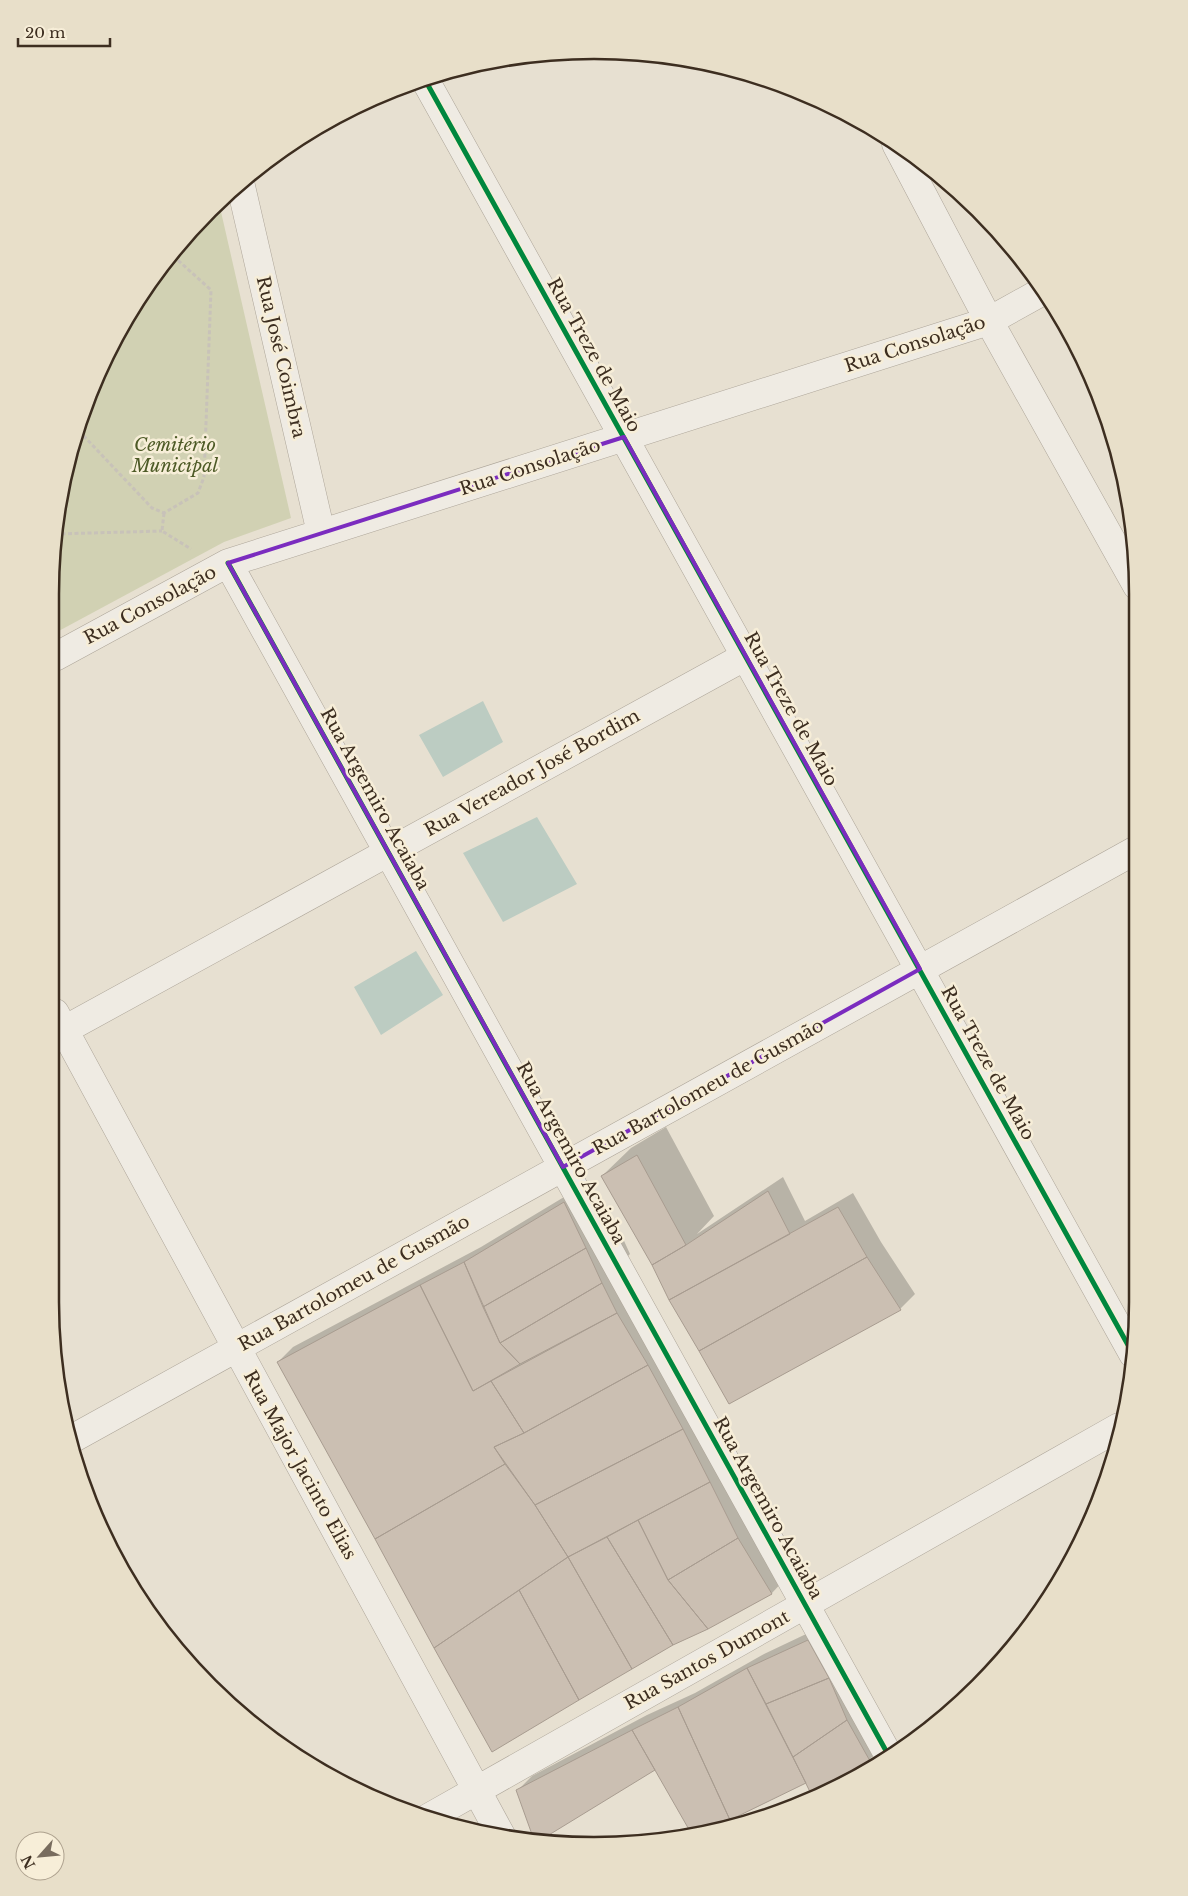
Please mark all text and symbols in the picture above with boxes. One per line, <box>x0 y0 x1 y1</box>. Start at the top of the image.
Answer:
scale bar <box>18 15 110 47</box>
text: 20 m <box>25 23 65 42</box>
street label: Rua José Coimbra <box>252 274 310 440</box>
street label: Rua Treze de Maio <box>542 274 646 436</box>
street label: Rua Consolação <box>842 311 988 377</box>
park label: Cemitério Municipal <box>131 434 218 477</box>
street label: Rua Consolação <box>457 434 603 500</box>
street label: Rua Consolação <box>80 561 220 649</box>
street label: Rua Treze de Maio <box>739 628 843 790</box>
street label: Rua Argemiro Acaiaba <box>316 704 434 894</box>
street label: Rua Vereador José Bordim <box>420 705 644 841</box>
street label: Rua Treze de Maio <box>936 982 1040 1144</box>
street label: Rua Bartolomeu de Gusmão <box>588 1014 828 1160</box>
street label: Rua Argemiro Acaiaba <box>512 1058 630 1248</box>
street label: Rua Bartolomeu de Gusmão <box>234 1210 474 1356</box>
street label: Rua Major Jacinto Elias <box>239 1367 361 1563</box>
street label: Rua Argemiro Acaiaba <box>709 1413 827 1603</box>
street label: Rua Santos Dumont <box>621 1605 794 1715</box>
north arrow <box>15 1831 65 1881</box>
text: N <box>17 1852 39 1872</box>

